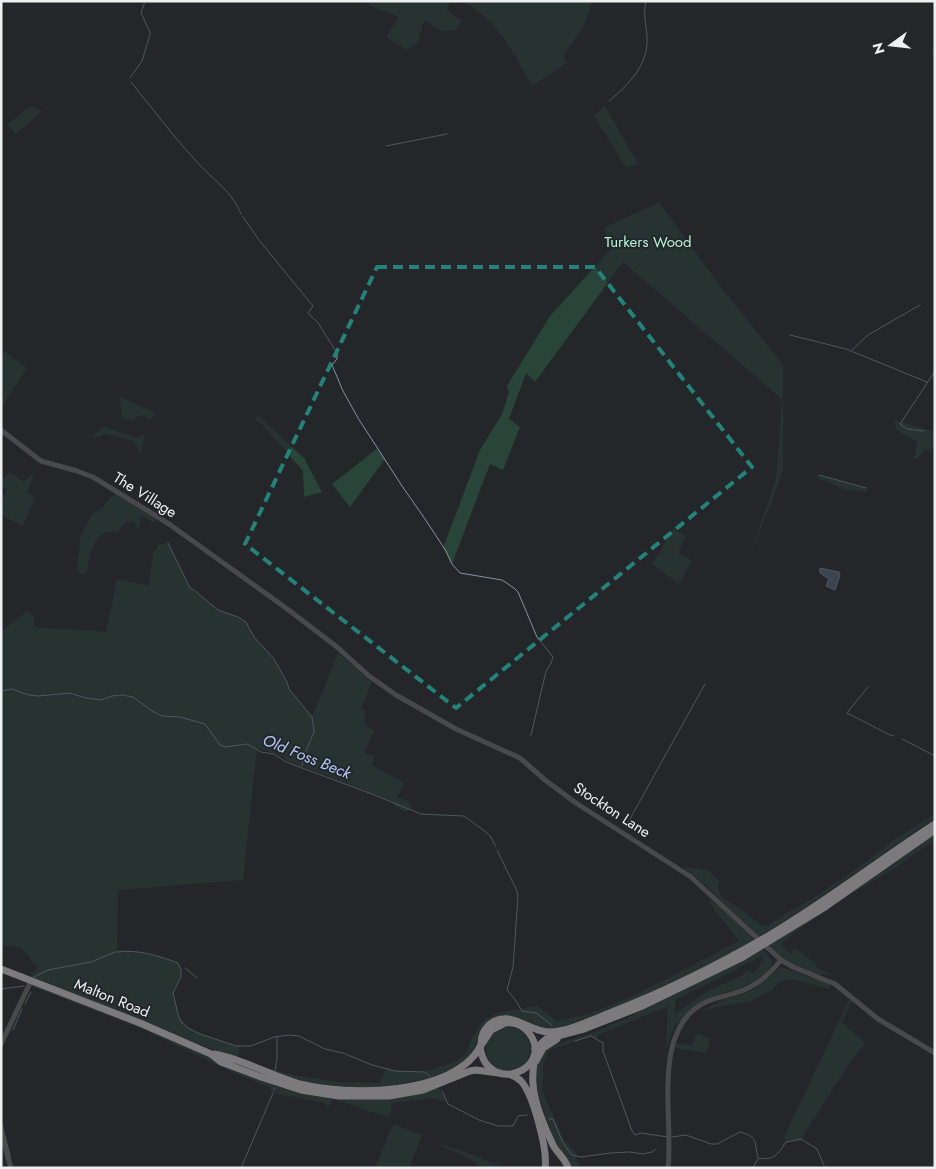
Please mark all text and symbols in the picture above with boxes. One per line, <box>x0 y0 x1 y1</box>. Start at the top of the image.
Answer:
north arrow <box>866 20 916 70</box>
text: N <box>867 40 890 56</box>
park label: Turkers Wood <box>604 231 692 253</box>
street label: The Village <box>109 467 181 523</box>
water label: Old Foss Beck <box>259 728 356 785</box>
street label: Stockton Lane <box>569 777 655 843</box>
street label: Malton Road <box>71 973 153 1023</box>

